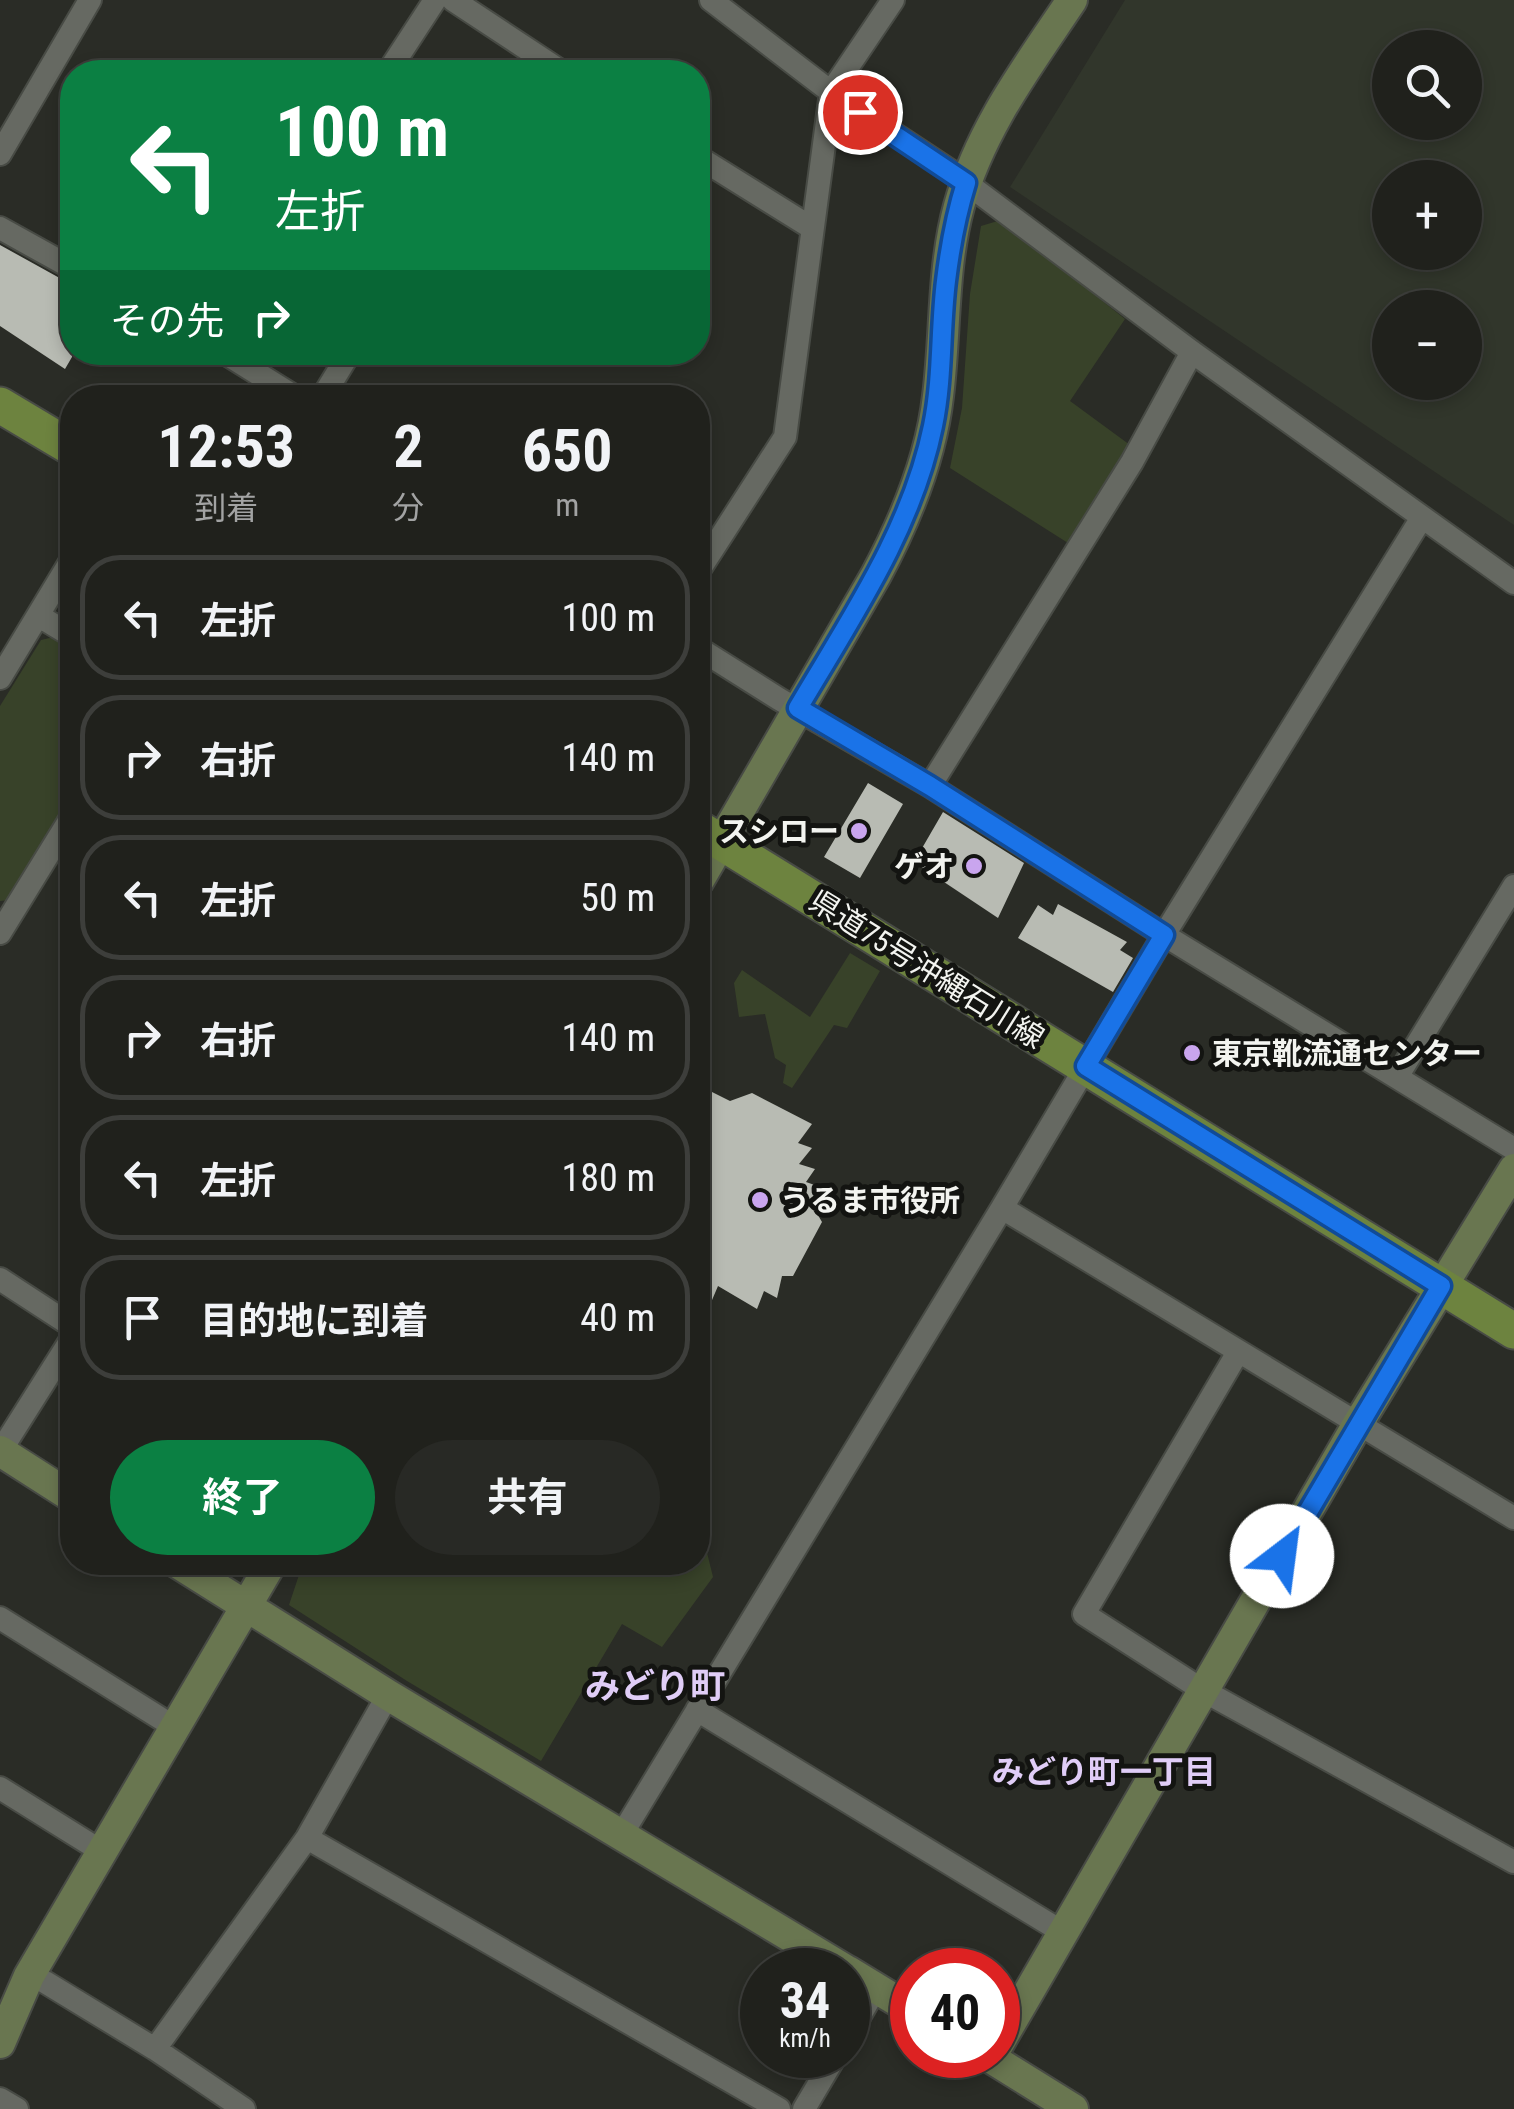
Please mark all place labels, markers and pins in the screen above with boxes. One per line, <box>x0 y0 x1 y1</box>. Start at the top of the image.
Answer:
pin <box>818 70 903 155</box>
place label: スシロー <box>719 814 839 849</box>
marker: スシロー <box>848 820 870 842</box>
place label: ゲオ <box>894 849 954 884</box>
marker: ゲオ <box>963 855 985 877</box>
place label: 東京靴流通センター <box>1212 1036 1482 1071</box>
marker: 東京靴流通センター <box>1181 1042 1203 1064</box>
place label: うるま市役所 <box>780 1183 960 1218</box>
marker: うるま市役所 <box>749 1189 771 1211</box>

